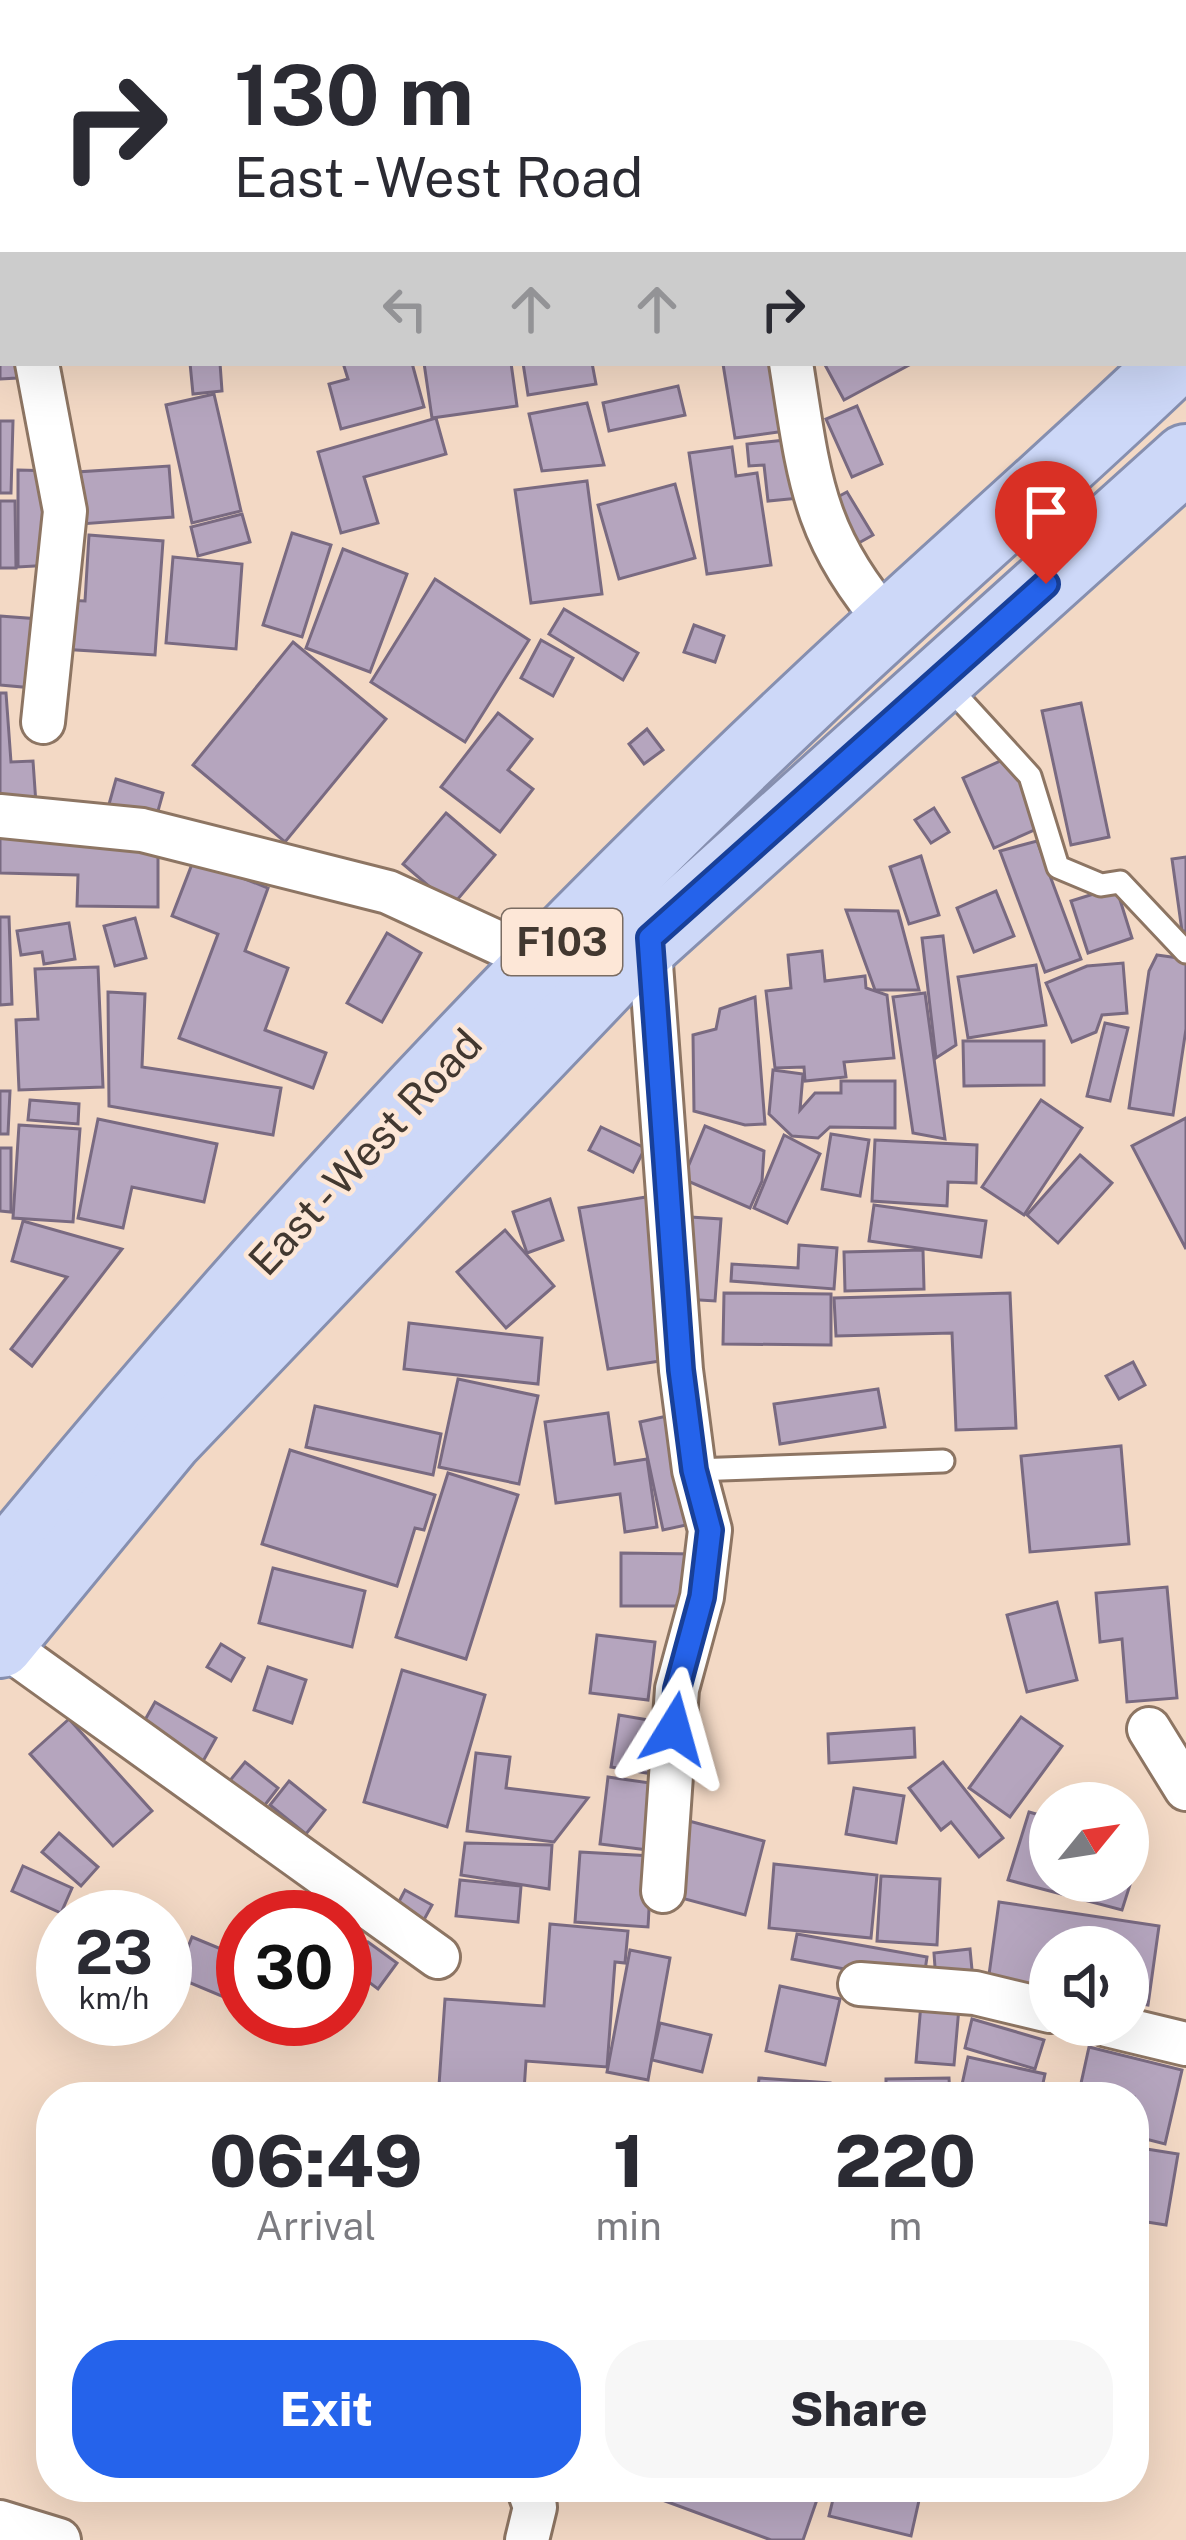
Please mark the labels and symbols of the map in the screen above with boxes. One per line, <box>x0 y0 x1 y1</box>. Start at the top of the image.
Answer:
pin <box>995 461 1097 584</box>
road number: F103 <box>502 909 622 975</box>
street label: East - West Road <box>238 1019 491 1285</box>
position arrow <box>611 1666 737 1792</box>
north arrow <box>1029 1782 1149 1902</box>
speed limit sign: 30 <box>216 1890 372 2046</box>

